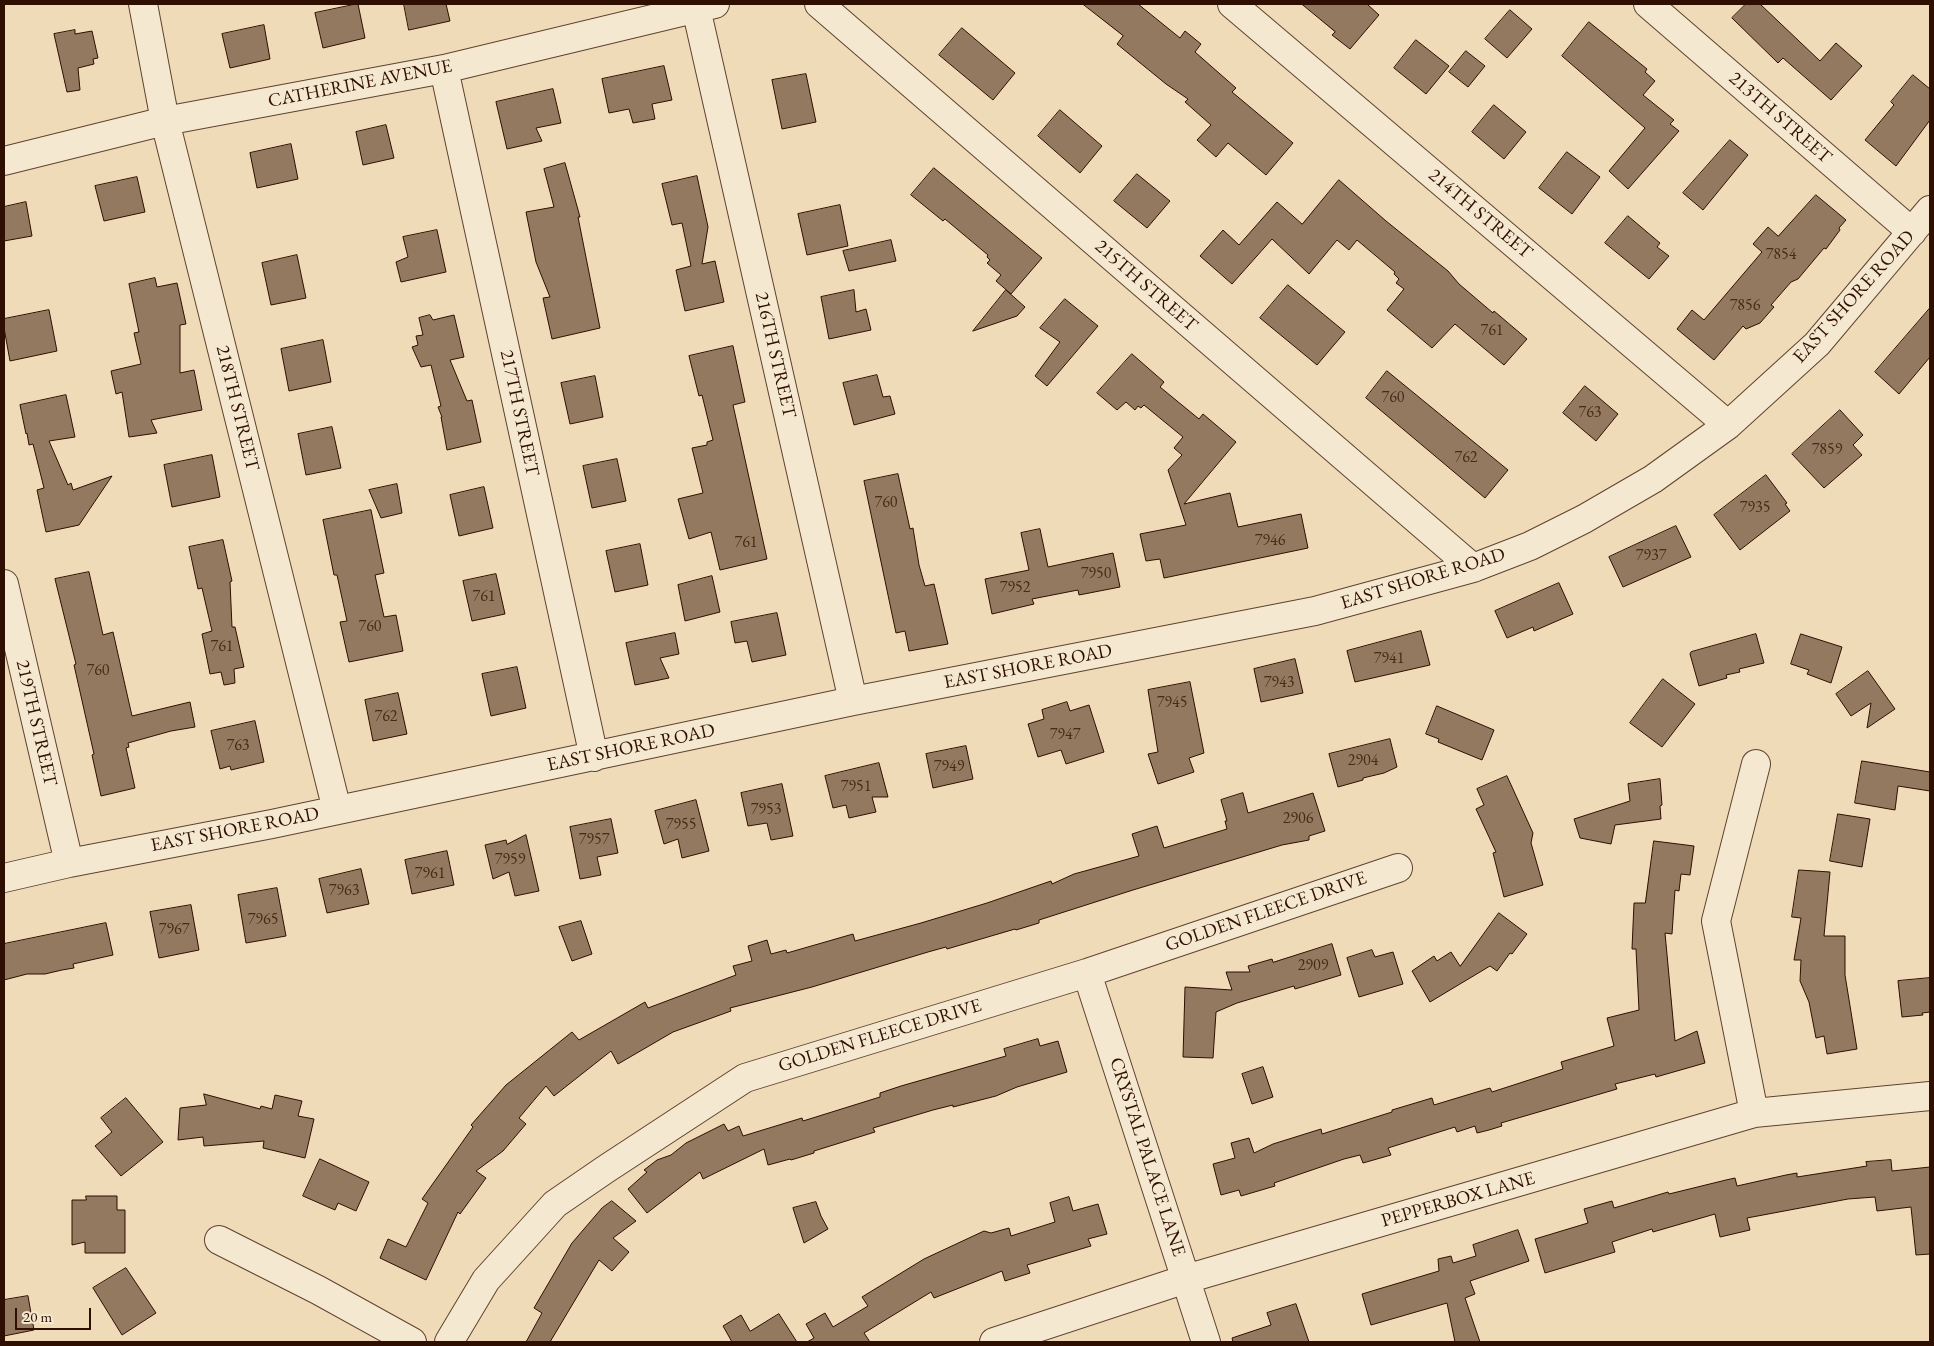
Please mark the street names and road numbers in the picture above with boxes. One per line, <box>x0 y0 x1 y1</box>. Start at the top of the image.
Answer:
street label: CATHERINE AVENUE <box>266 55 454 113</box>
street label: 213TH STREET <box>1724 67 1836 169</box>
street label: 214TH STREET <box>1423 164 1537 264</box>
street label: EAST SHORE ROAD <box>1788 226 1920 368</box>
street label: 215TH STREET <box>1090 235 1202 337</box>
street label: 216TH STREET <box>749 290 801 420</box>
street label: 218TH STREET <box>210 343 264 473</box>
street label: 217TH STREET <box>494 348 544 478</box>
street label: EAST SHORE ROAD <box>1338 543 1508 615</box>
street label: EAST SHORE ROAD <box>942 639 1114 695</box>
street label: 219TH STREET <box>10 658 62 788</box>
street label: EAST SHORE ROAD <box>545 719 717 777</box>
street label: EAST SHORE ROAD <box>149 802 321 858</box>
street label: GOLDEN FLEECE DRIVE <box>1162 867 1370 957</box>
street label: GOLDEN FLEECE DRIVE <box>776 994 984 1078</box>
street label: CRYSTAL PALACE LANE <box>1104 1055 1190 1259</box>
street label: PEPPERBOX LANE <box>1379 1167 1537 1233</box>

